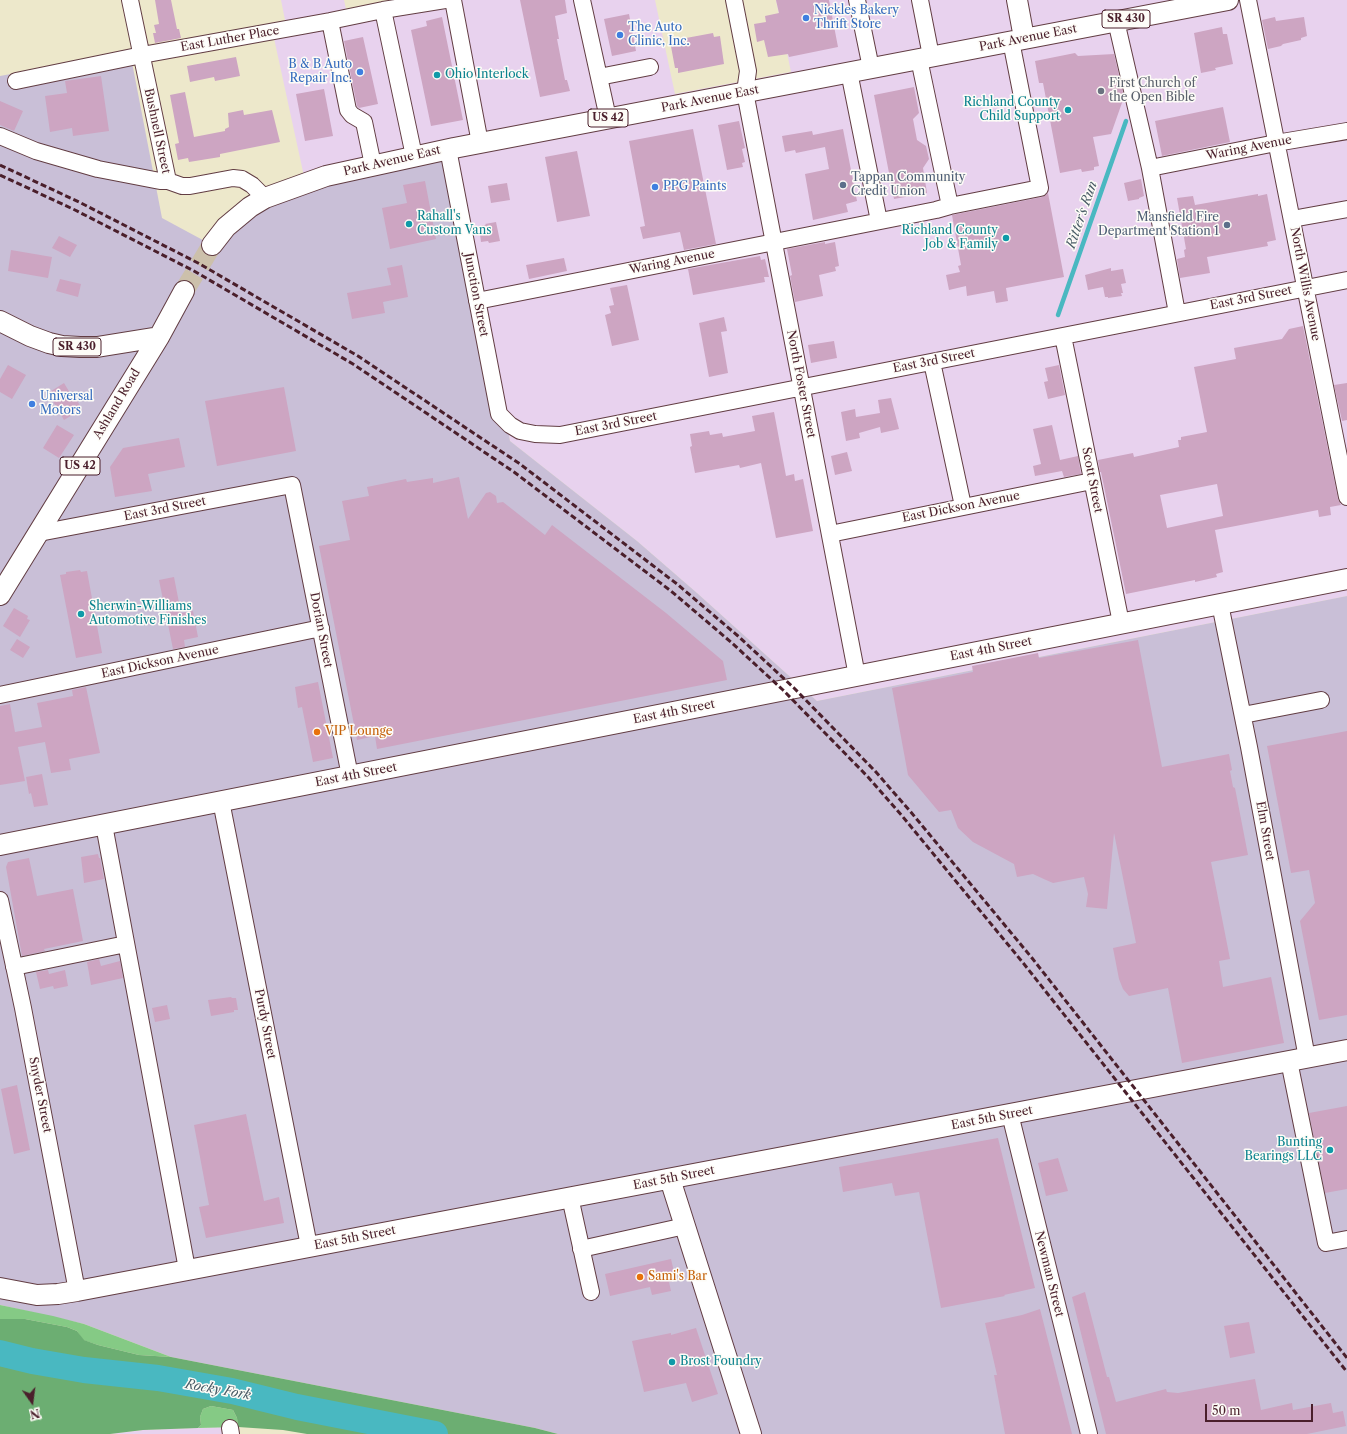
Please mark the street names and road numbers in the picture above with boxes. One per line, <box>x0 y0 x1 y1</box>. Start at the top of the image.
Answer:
road number: SR 430 <box>1102 10 1150 28</box>
street label: Park Avenue East <box>978 21 1078 55</box>
street label: East Luther Place <box>180 23 280 55</box>
street label: Park Avenue East <box>660 82 760 116</box>
street label: Bushnell Street <box>141 87 173 175</box>
road number: US 42 <box>588 109 628 127</box>
street label: Waring Avenue <box>1205 133 1293 163</box>
street label: Park Avenue East <box>342 143 442 179</box>
street label: North Willis Avenue <box>1287 226 1323 342</box>
street label: Waring Avenue <box>628 247 716 277</box>
street label: Junction Street <box>461 252 491 338</box>
street label: East 3rd Street <box>1209 283 1293 313</box>
street label: North Foster Street <box>783 329 819 439</box>
road number: SR 430 <box>53 338 101 356</box>
street label: East 3rd Street <box>892 346 976 376</box>
street label: Ashland Road <box>90 366 144 442</box>
street label: East 3rd Street <box>574 409 658 439</box>
street label: Scott Street <box>1079 446 1105 514</box>
road number: US 42 <box>60 457 100 475</box>
street label: East Dickson Avenue <box>901 489 1021 525</box>
street label: East 3rd Street <box>123 494 207 524</box>
street label: Dorian Street <box>307 591 335 669</box>
street label: East 4th Street <box>949 634 1033 664</box>
street label: East Dickson Avenue <box>100 643 220 681</box>
street label: East 4th Street <box>632 697 716 727</box>
street label: East 4th Street <box>314 760 398 790</box>
street label: Elm Street <box>1253 800 1277 862</box>
street label: Purdy Street <box>251 988 279 1060</box>
street label: Snyder Street <box>26 1056 54 1134</box>
street label: East 5th Street <box>950 1103 1034 1133</box>
street label: East 5th Street <box>632 1163 716 1193</box>
street label: East 5th Street <box>313 1223 397 1253</box>
street label: Newman Street <box>1031 1229 1067 1319</box>

